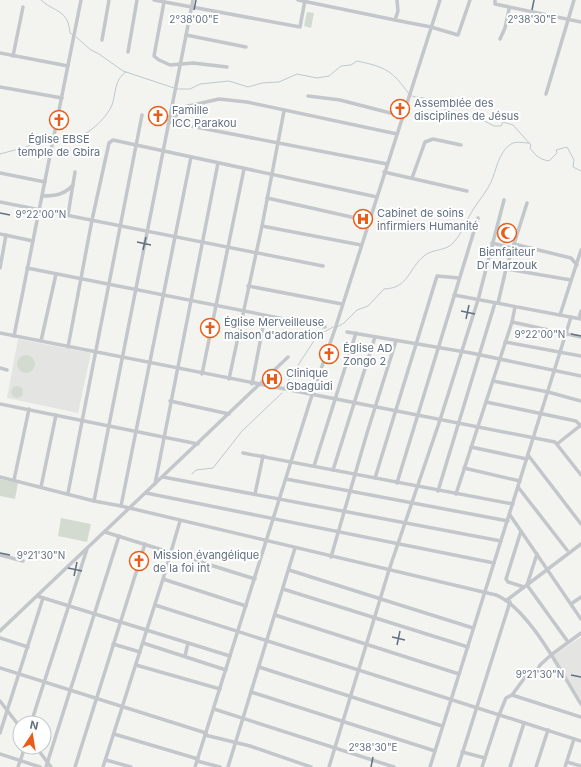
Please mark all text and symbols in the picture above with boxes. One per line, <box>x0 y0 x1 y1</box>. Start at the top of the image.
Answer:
text: 2°38'00"E <box>169 13 219 25</box>
text: 2°38'30"E <box>507 13 557 25</box>
place label: Assemblée des disciplines de Jésus <box>414 96 519 123</box>
church icon: Assemblée des disciplines de Jésus <box>389 98 411 120</box>
place label: Famille ICC Parakou <box>172 103 237 130</box>
church icon: Famille ICC Parakou <box>147 105 169 127</box>
church icon: Église EBSE temple de Gbira <box>48 109 70 131</box>
place label: Église EBSE temple de Gbira <box>18 132 100 159</box>
place label: Cabinet de soins infirmiers Humanité <box>377 206 479 233</box>
text: 9°22'00"N <box>16 208 66 220</box>
hospital icon: Cabinet de soins infirmiers Humanité <box>352 208 374 230</box>
mosque icon: Bienfaiteur Dr Marzouk <box>496 222 518 244</box>
place label: Bienfaiteur Dr Marzouk <box>477 245 537 272</box>
place label: Église Merveilleuse maison d'adoration <box>224 315 324 342</box>
church icon: Église Merveilleuse maison d'adoration <box>199 317 221 339</box>
text: 9°22'00"N <box>515 328 565 340</box>
place label: Église AD Zongo 2 <box>343 341 393 368</box>
church icon: Église AD Zongo 2 <box>318 343 340 365</box>
place label: Clinique Gbaguidi <box>286 366 333 393</box>
hospital icon: Clinique Gbaguidi <box>261 368 283 390</box>
place label: Mission évangélique de la foi int <box>153 548 259 575</box>
text: 9°21'30"N <box>17 549 65 561</box>
church icon: Mission évangélique de la foi int <box>128 550 150 572</box>
text: 9°21'30"N <box>516 668 564 680</box>
north arrow <box>12 715 52 755</box>
text: N <box>29 717 40 733</box>
text: 2°38'30"E <box>348 741 398 753</box>

